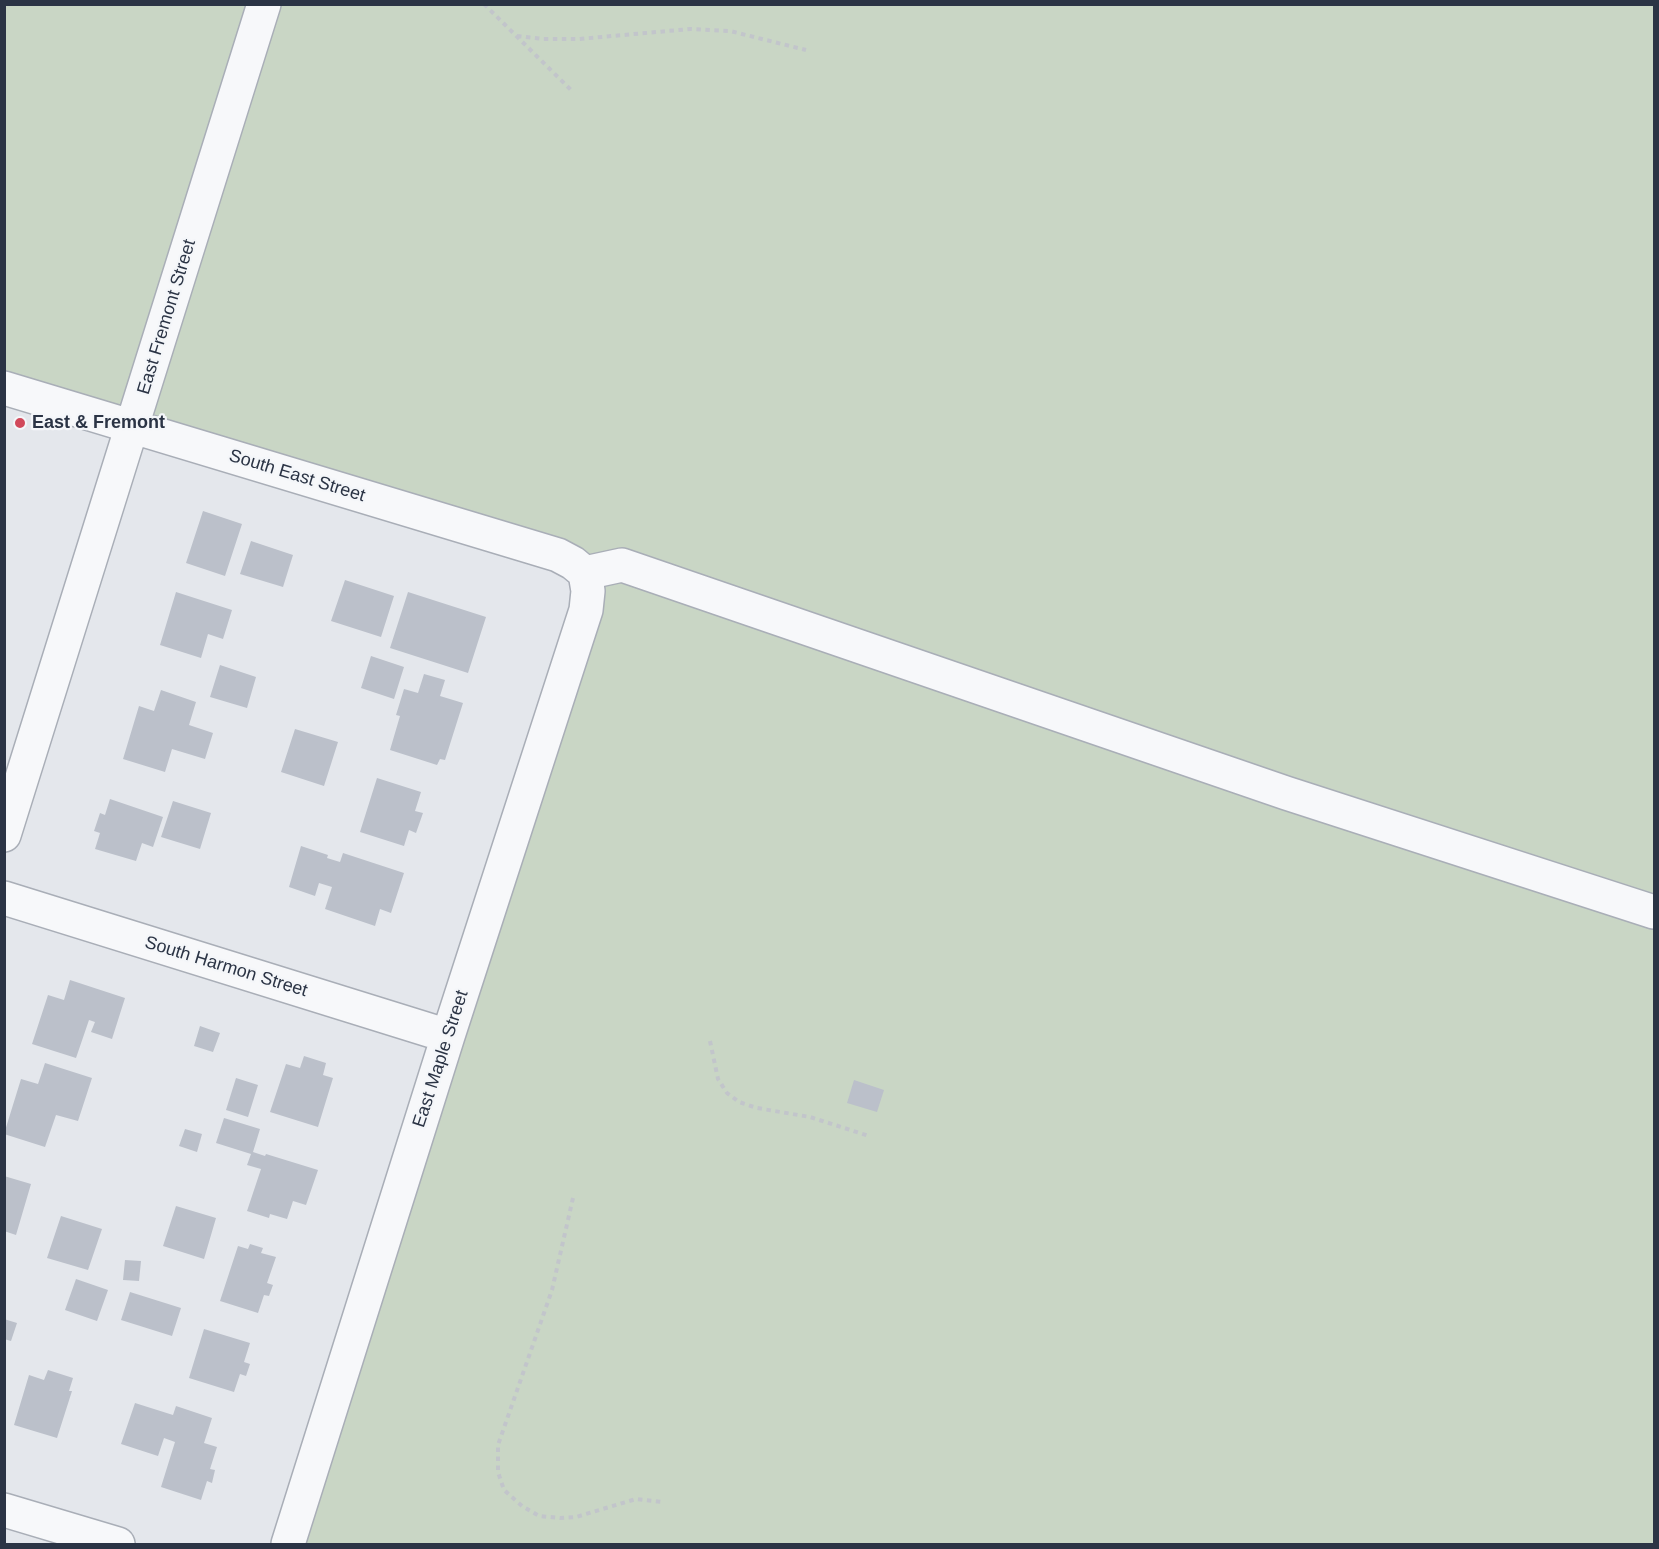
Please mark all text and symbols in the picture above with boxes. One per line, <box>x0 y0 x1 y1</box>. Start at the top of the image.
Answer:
street label: East Fremont Street <box>133 237 201 397</box>
place label: East & Fremont <box>32 412 165 434</box>
marker: East & Fremont <box>13 416 27 430</box>
street label: South East Street <box>226 445 368 507</box>
street label: South Harmon Street <box>142 932 310 1002</box>
street label: East Maple Street <box>409 988 473 1130</box>

